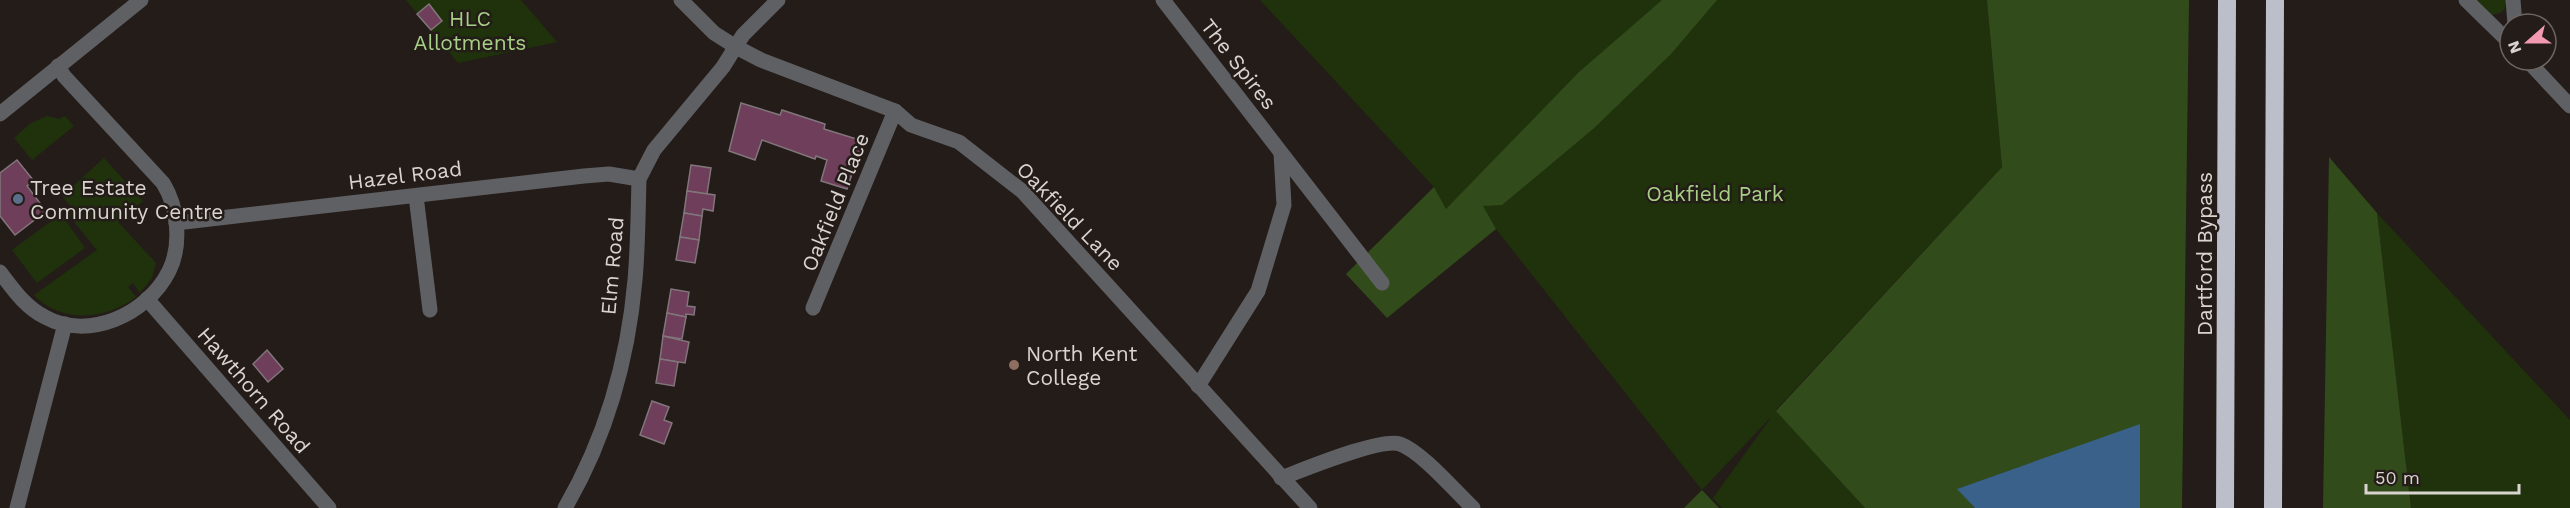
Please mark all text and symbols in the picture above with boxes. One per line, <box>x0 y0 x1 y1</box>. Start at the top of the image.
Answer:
park label: HLC Allotments <box>414 6 526 55</box>
north arrow <box>2498 12 2558 72</box>
street label: The Spires <box>1196 14 1282 114</box>
text: N <box>2503 38 2525 56</box>
street label: Oakfield Place <box>796 129 874 275</box>
street label: Hazel Road <box>347 156 463 194</box>
street label: Oakfield Lane <box>1012 156 1128 276</box>
street label: Dartford Bypass <box>2192 172 2217 336</box>
place label: Tree Estate Community Centre <box>30 175 223 224</box>
park label: Oakfield Park <box>1646 181 1784 206</box>
marker: Tree Estate Community Centre <box>11 192 25 206</box>
street label: Elm Road <box>595 216 629 316</box>
street label: Hawthorn Road <box>192 322 316 458</box>
place label: North Kent College <box>1026 341 1138 390</box>
marker: North Kent College <box>1007 358 1021 372</box>
scale bar <box>2366 457 2519 495</box>
text: 50 m <box>2375 467 2420 488</box>

